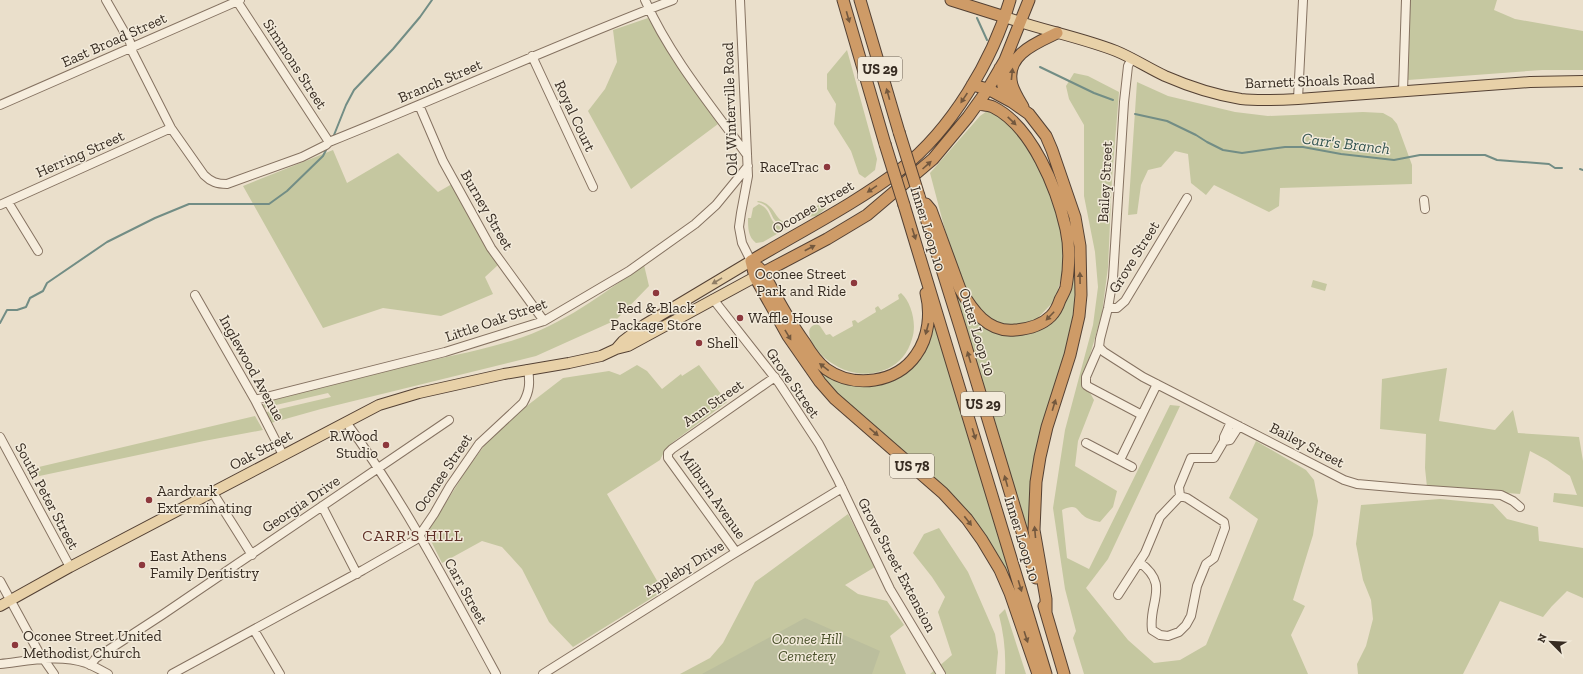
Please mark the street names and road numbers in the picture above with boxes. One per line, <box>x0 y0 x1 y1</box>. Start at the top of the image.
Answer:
street label: East Broad Street <box>59 9 170 71</box>
street label: Simmons Street <box>259 16 331 113</box>
street label: Old Winterville Road <box>719 41 741 176</box>
street label: Branch Street <box>395 55 485 107</box>
road number: US 29 <box>858 57 902 81</box>
street label: Barnett Shoals Road <box>1245 70 1376 92</box>
street label: Royal Court <box>551 78 600 155</box>
street label: Herring Street <box>33 126 127 181</box>
street label: Bailey Street <box>1094 140 1116 223</box>
street label: Burney Street <box>457 167 517 254</box>
street label: Oconee Street <box>769 176 857 238</box>
street label: Inner Loop 10 <box>907 184 949 274</box>
street label: Grove Street <box>1105 217 1163 296</box>
street label: Outer Loop 10 <box>955 286 999 378</box>
street label: Little Oak Street <box>443 294 550 346</box>
street label: Inglewood Avenue <box>216 312 288 424</box>
street label: Grove Street <box>762 344 824 422</box>
street label: Ann Street <box>679 375 747 430</box>
road number: US 29 <box>961 392 1005 416</box>
street label: Bailey Street <box>1267 418 1348 472</box>
street label: Oak Street <box>226 426 296 474</box>
street label: Oconee Street <box>410 430 476 516</box>
street label: South Peter Street <box>11 440 83 553</box>
street label: Milburn Avenue <box>676 448 750 542</box>
road number: US 78 <box>890 454 934 478</box>
street label: Georgia Drive <box>259 471 343 537</box>
street label: Inner Loop 10 <box>1001 494 1043 584</box>
street label: Grove Street Extension <box>854 495 940 636</box>
street label: Appleby Drive <box>641 536 727 600</box>
street label: Carr Street <box>441 555 492 627</box>

